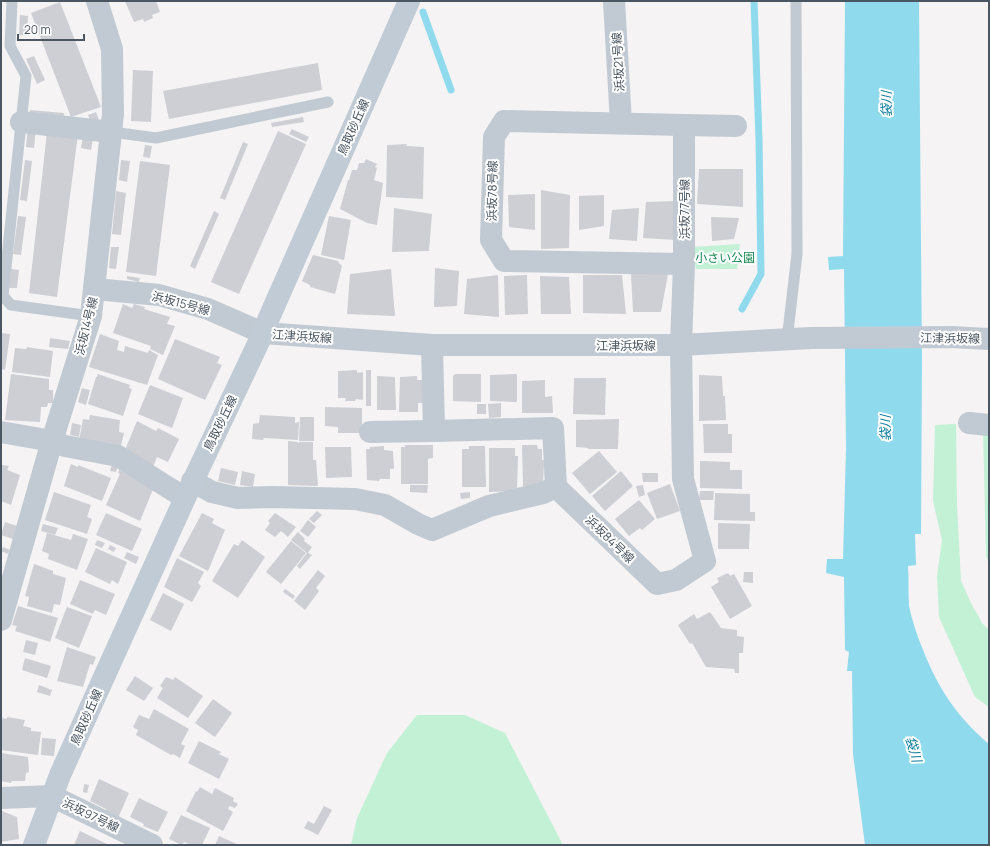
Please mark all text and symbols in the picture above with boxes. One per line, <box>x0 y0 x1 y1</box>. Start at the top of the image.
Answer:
scale bar <box>18 16 84 42</box>
text: 20 m <box>24 21 51 38</box>
street label: 浜坂21号線 <box>608 32 628 92</box>
water label: 袋川 <box>877 89 895 117</box>
street label: 鳥取砂丘線 <box>333 96 373 158</box>
street label: 浜坂78号線 <box>483 160 501 222</box>
street label: 浜坂77号線 <box>676 179 693 239</box>
park label: 小さい公園 <box>695 249 755 266</box>
street label: 浜坂15号線 <box>150 287 212 319</box>
street label: 浜坂14号線 <box>71 295 101 357</box>
street label: 江津浜坂線 <box>271 325 333 347</box>
street label: 江津浜坂線 <box>920 329 980 347</box>
street label: 江津浜坂線 <box>596 337 656 354</box>
street label: 鳥取砂丘線 <box>199 392 241 454</box>
water label: 袋川 <box>876 413 894 441</box>
street label: 浜坂84号線 <box>582 511 638 567</box>
street label: 鳥取砂丘線 <box>66 686 106 748</box>
water label: 袋川 <box>902 734 927 766</box>
street label: 浜坂97号線 <box>60 794 122 836</box>

